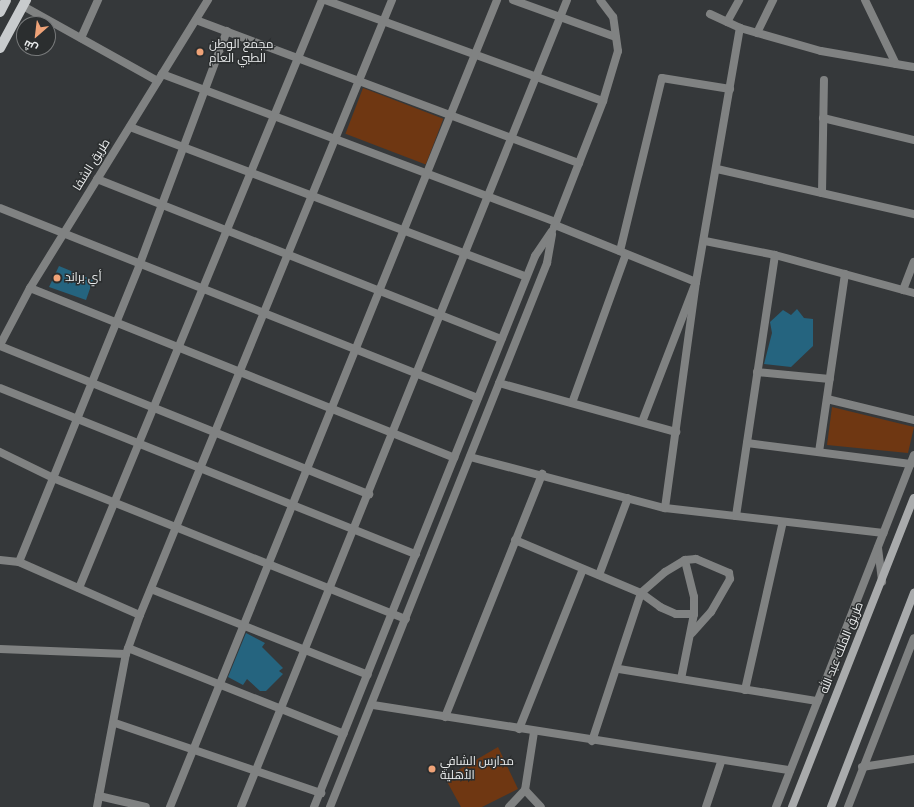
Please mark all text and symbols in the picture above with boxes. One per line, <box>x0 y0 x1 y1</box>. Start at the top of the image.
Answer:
north arrow <box>16 16 56 56</box>
text: ش <box>21 37 40 55</box>
place label: مجمع الوطن الطبي العام <box>209 38 273 66</box>
marker: مجمع الوطن الطبي العام <box>194 46 206 58</box>
street label: طريق الشفا <box>70 136 114 194</box>
place label: أي براند <box>65 271 102 285</box>
marker: أي براند <box>52 273 62 283</box>
street label: طريق الملك عبد الله <box>817 600 867 696</box>
place label: مدارس الشافي الأهلية <box>440 755 514 783</box>
marker: مدارس الشافي الأهلية <box>427 764 437 774</box>

